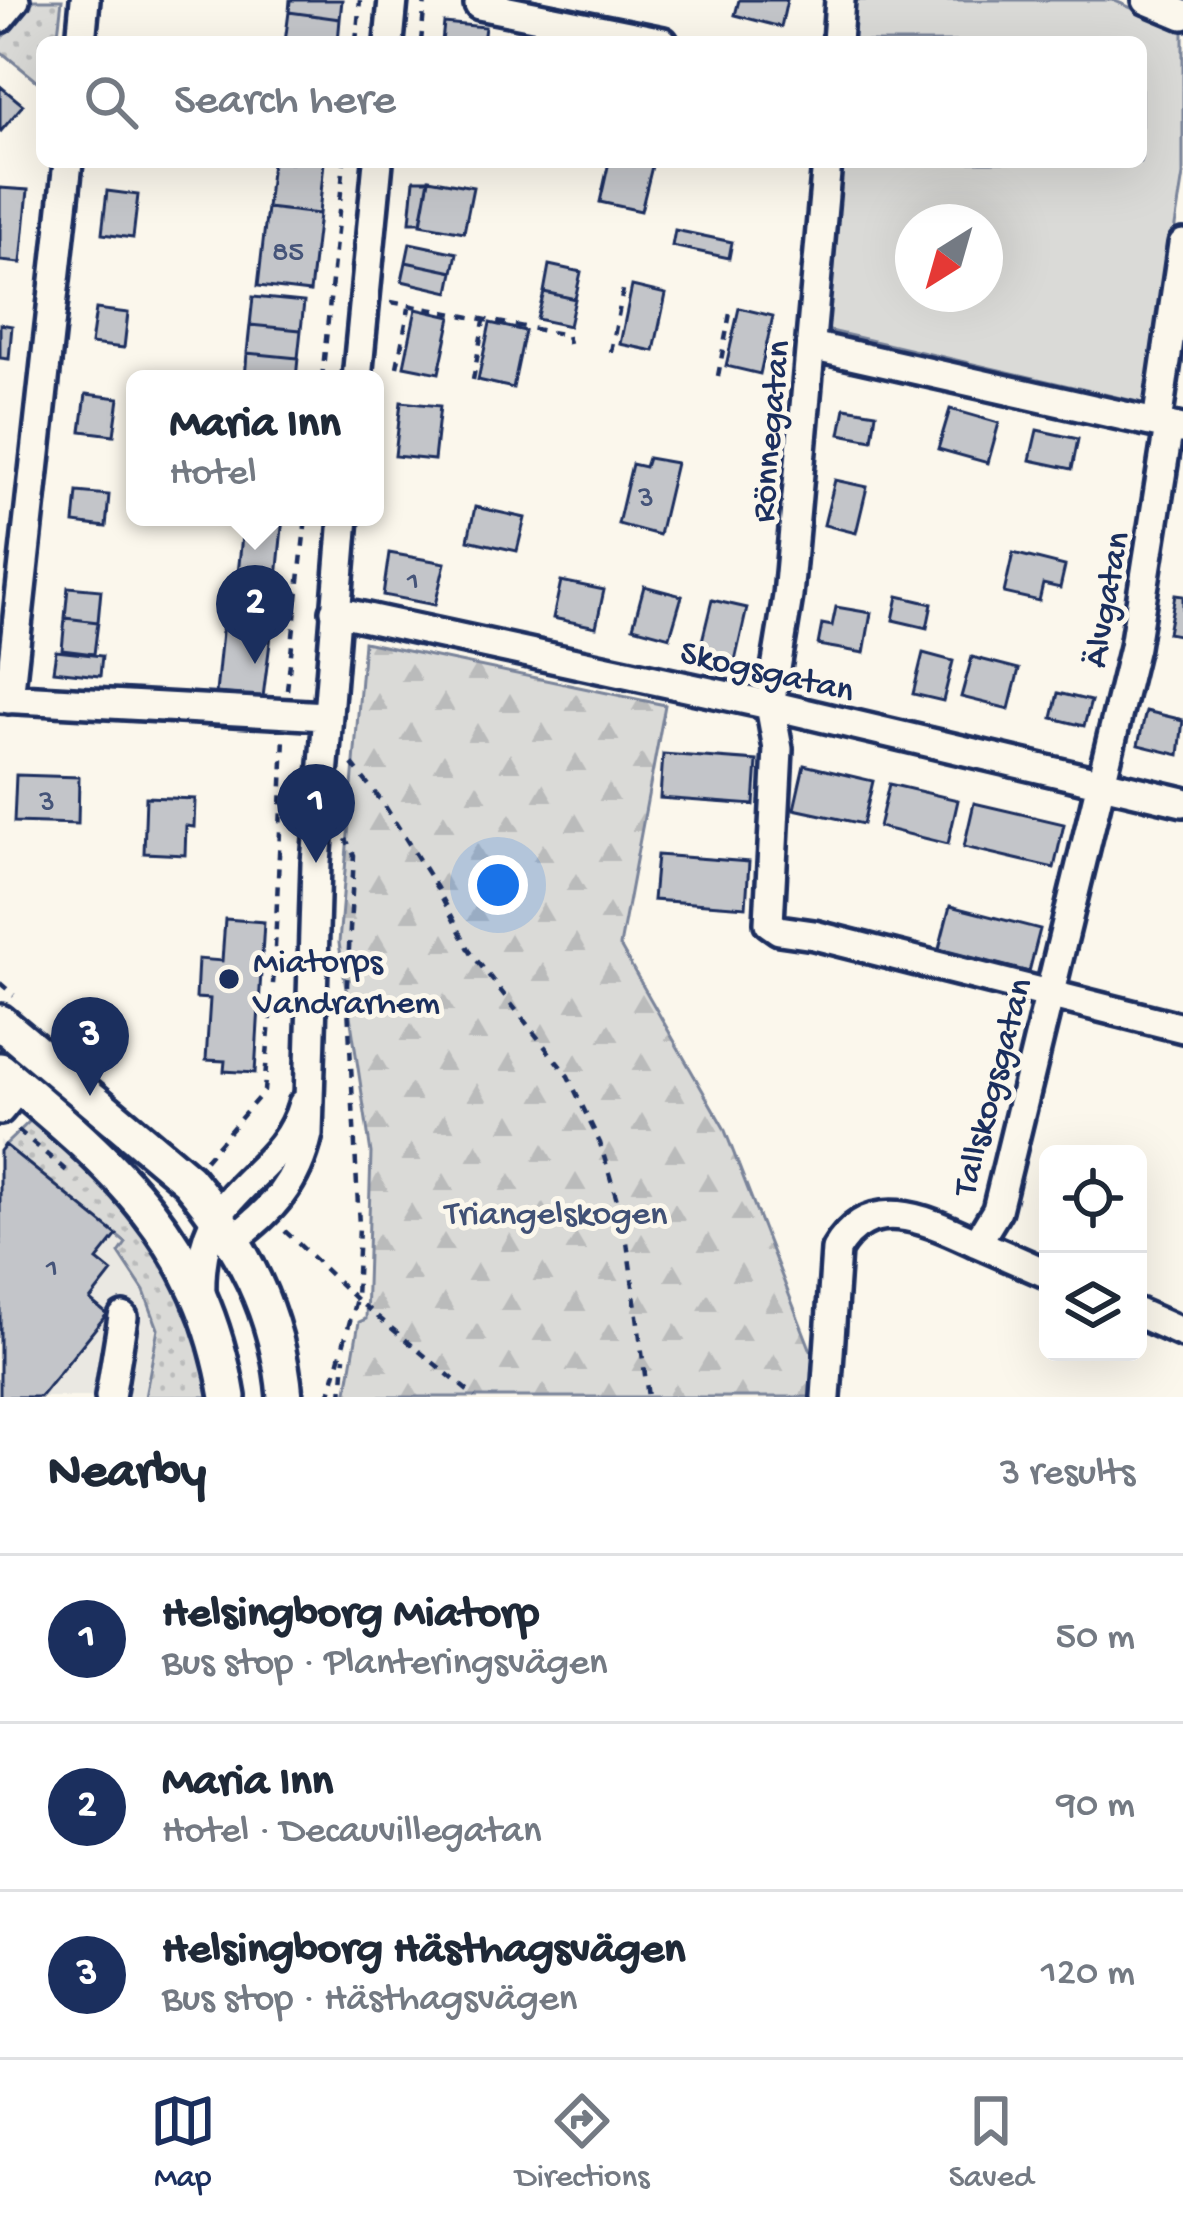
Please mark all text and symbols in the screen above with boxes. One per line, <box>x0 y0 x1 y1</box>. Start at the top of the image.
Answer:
search box <box>36 36 1147 168</box>
icon: search <box>78 69 144 135</box>
text: Search here <box>174 76 396 129</box>
north arrow <box>895 204 1003 312</box>
house number: 85 <box>272 237 304 272</box>
street label: Rönnegatan <box>744 339 803 524</box>
popup <box>126 370 384 526</box>
text: Maria Inn <box>169 399 341 452</box>
text: Hotel <box>169 452 257 498</box>
house number: 3 <box>637 483 654 518</box>
street label: Älvgatan <box>1076 529 1142 671</box>
pin: 2 <box>216 565 294 664</box>
house number: 1 <box>406 566 419 601</box>
street label: Skogsgatan <box>675 633 858 715</box>
pin: 1 <box>277 764 355 863</box>
house number: 3 <box>38 787 55 822</box>
your location <box>468 855 528 915</box>
place label: Miatorps Vandrarhem <box>252 943 440 1027</box>
marker: Miatorps Vandrarhem <box>216 966 242 992</box>
street label: Tallskogsgatan <box>945 974 1045 1203</box>
pin: 3 <box>51 997 129 1096</box>
map controls <box>1039 1145 1147 1361</box>
button: locate <box>1039 1145 1147 1253</box>
park label: Triangelskogen <box>443 1195 667 1238</box>
house number: 1 <box>45 1253 58 1288</box>
button: layers <box>1039 1253 1147 1361</box>
text: Nearby <box>48 1445 206 1505</box>
text: 3 results <box>1000 1452 1135 1498</box>
text: Helsingborg Miatorp <box>162 1589 539 1642</box>
text: 1 <box>79 1616 95 1662</box>
text: 50 m <box>1055 1616 1135 1662</box>
text: Bus stop · Planteringsvägen <box>162 1642 608 1688</box>
text: Maria Inn <box>162 1757 333 1810</box>
text: 2 <box>77 1784 97 1830</box>
text: 90 m <box>1056 1784 1135 1830</box>
text: Hotel · Decauvillegatan <box>162 1810 542 1856</box>
text: Helsingborg Hästhagsvägen <box>162 1925 685 1978</box>
text: 3 <box>77 1952 97 1998</box>
text: 120 m <box>1041 1952 1135 1998</box>
text: Bus stop · Hästhagsvägen <box>162 1978 577 2024</box>
tab: Map <box>150 2088 216 2198</box>
tab: Directions <box>515 2088 649 2198</box>
tab: Saved <box>949 2088 1033 2198</box>

